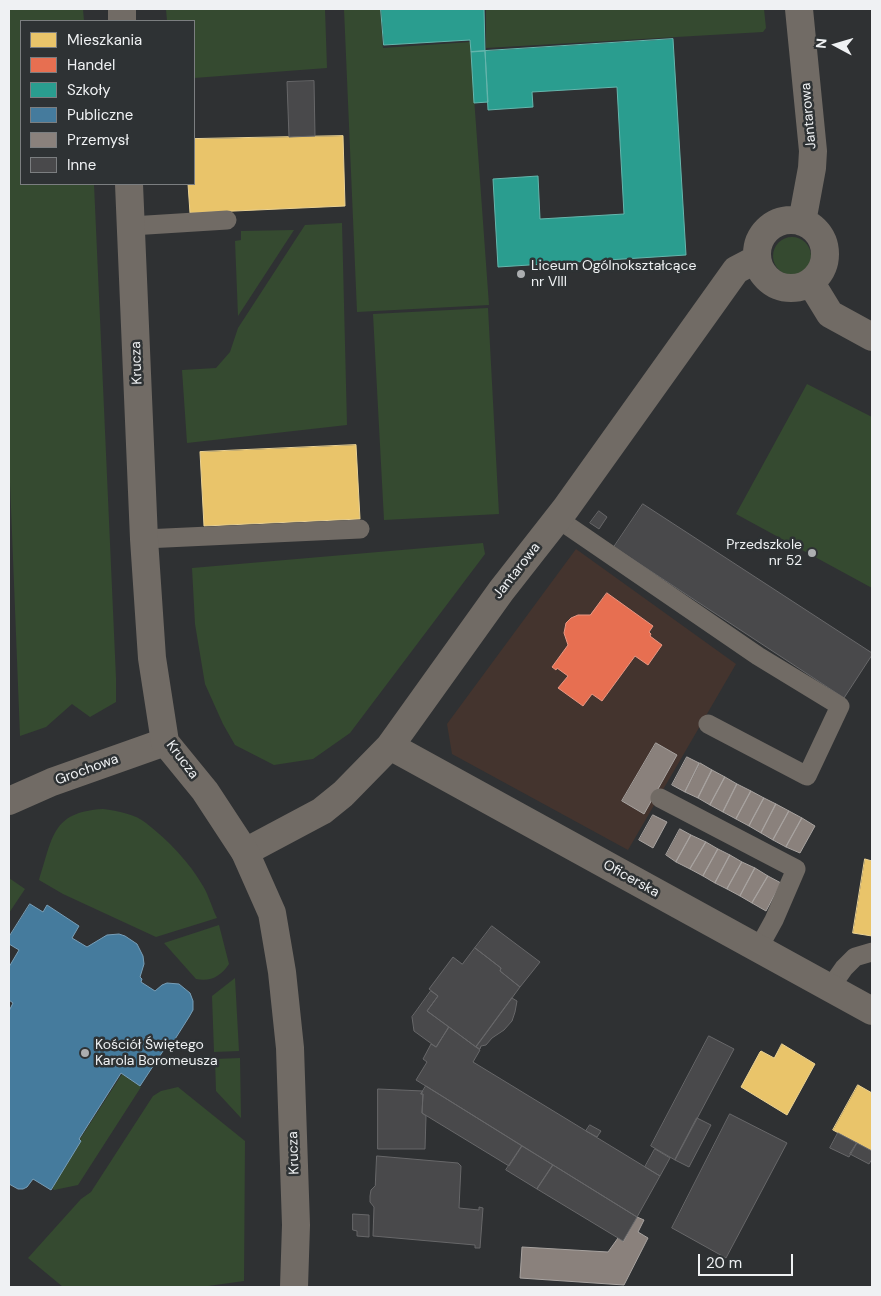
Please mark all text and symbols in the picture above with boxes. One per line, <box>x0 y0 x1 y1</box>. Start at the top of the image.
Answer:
legend <box>20 20 195 185</box>
north arrow <box>811 20 861 70</box>
text: Mieszkania <box>67 30 142 50</box>
text: N <box>812 37 831 49</box>
text: Handel <box>67 55 115 75</box>
text: Szkoły <box>67 80 111 100</box>
street label: Jantarowa <box>798 82 820 150</box>
text: Publiczne <box>67 105 133 125</box>
text: Przemysł <box>67 130 129 150</box>
text: Inne <box>67 155 96 175</box>
place label: Liceum Ogólnokształcące nr VIII <box>531 258 696 290</box>
marker: Liceum Ogólnokształcące nr VIII <box>515 268 527 280</box>
street label: Krucza <box>128 341 146 385</box>
place label: Przedszkole nr 52 <box>726 537 802 570</box>
street label: Jantarowa <box>490 540 544 602</box>
marker: Przedszkole nr 52 <box>806 547 818 559</box>
street label: Krucza <box>162 738 202 782</box>
street label: Grochowa <box>53 751 121 789</box>
street label: Oficerska <box>600 857 662 901</box>
place label: Kościół Świętego Karola Boromeusza <box>95 1037 218 1070</box>
marker: Kościół Świętego Karola Boromeusza <box>79 1047 91 1059</box>
street label: Krucza <box>285 1131 303 1175</box>
scale bar <box>701 1244 796 1276</box>
text: 20 m <box>706 1253 742 1273</box>

